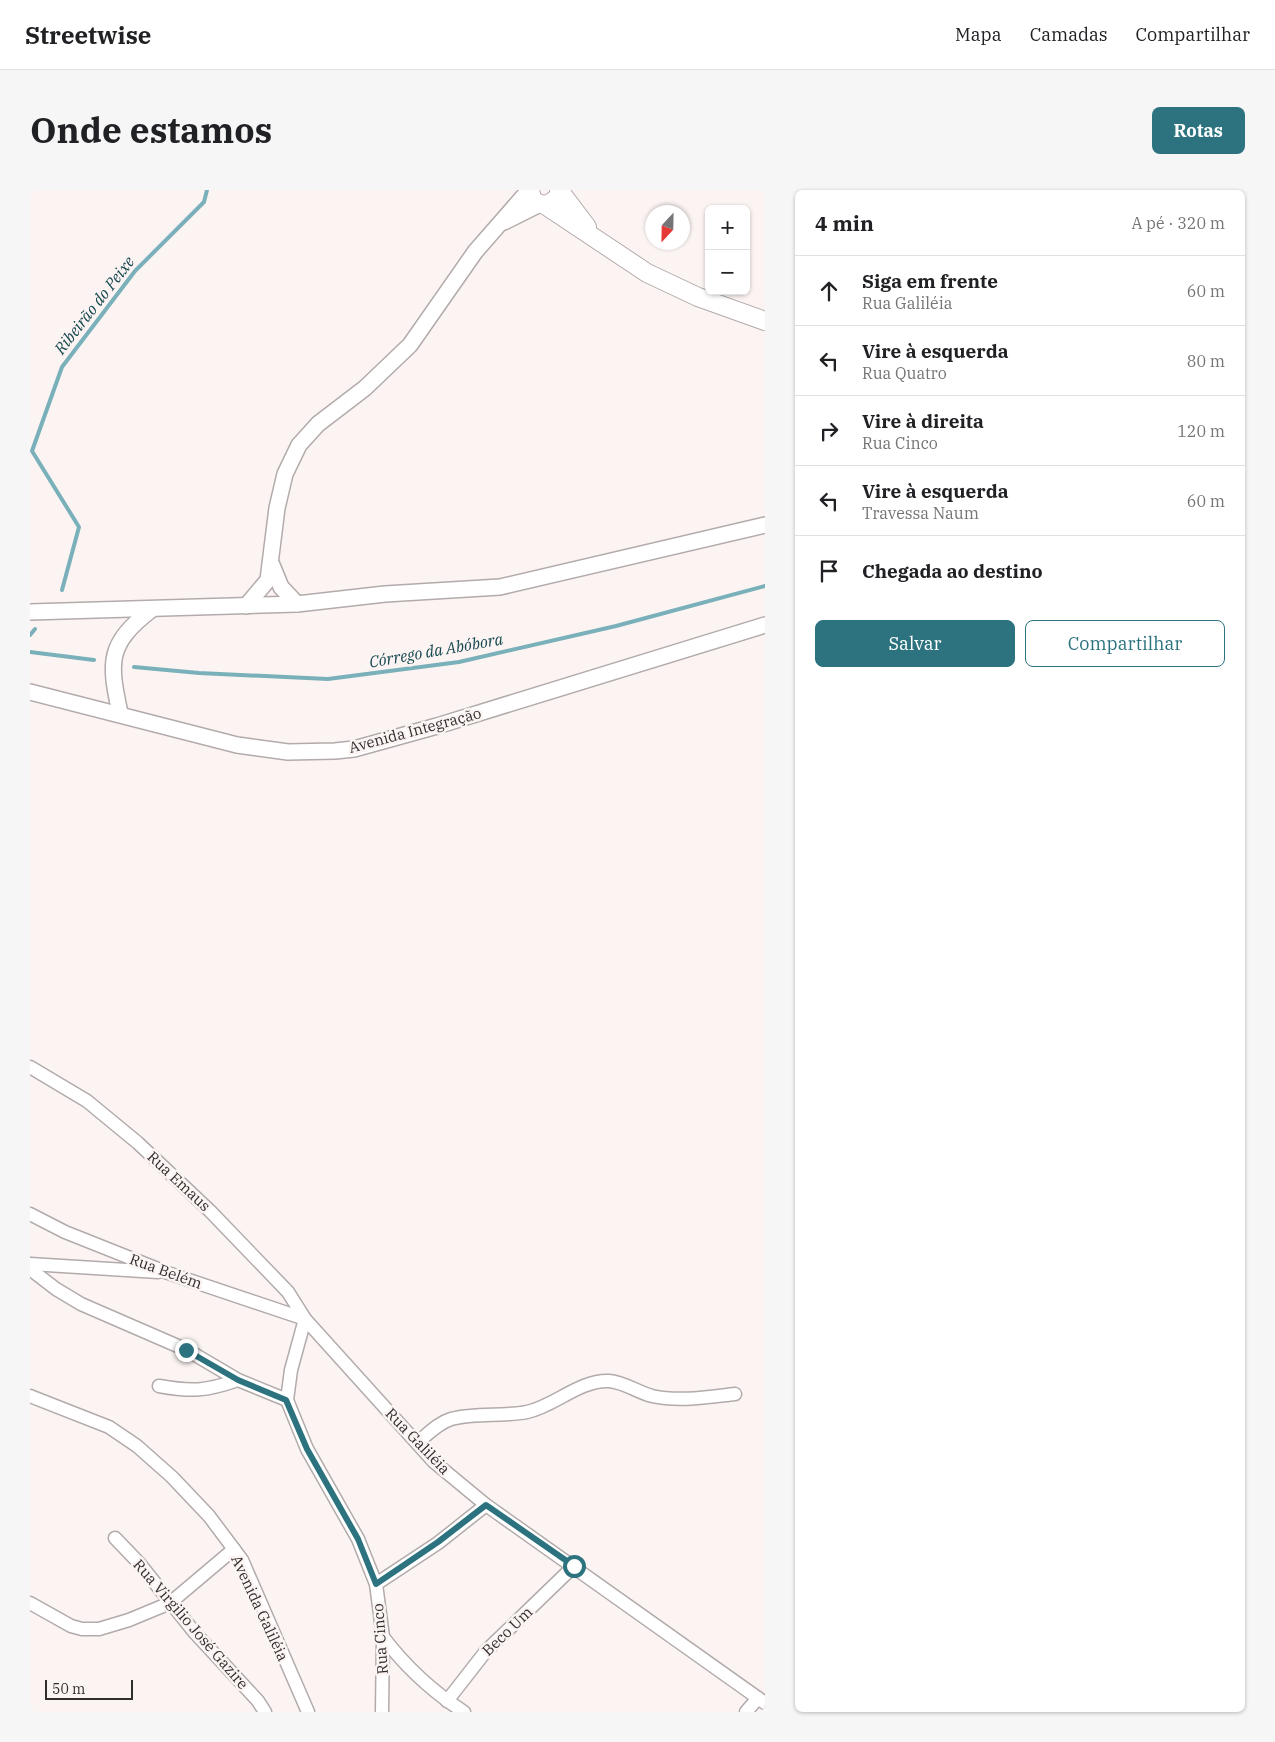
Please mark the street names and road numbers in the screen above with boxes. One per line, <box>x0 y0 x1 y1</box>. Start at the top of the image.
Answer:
street label: Avenida Integração <box>347 703 483 757</box>
street label: Rua Emaus <box>143 1147 215 1215</box>
street label: Rua Belém <box>127 1249 205 1293</box>
street label: Rua Galiléia <box>382 1404 454 1478</box>
street label: Avenida Galiléia <box>227 1552 293 1664</box>
street label: Rua Virgilio José Gazire <box>129 1555 253 1693</box>
street label: Beco Um <box>478 1602 536 1660</box>
street label: Rua Cinco <box>368 1603 392 1675</box>

